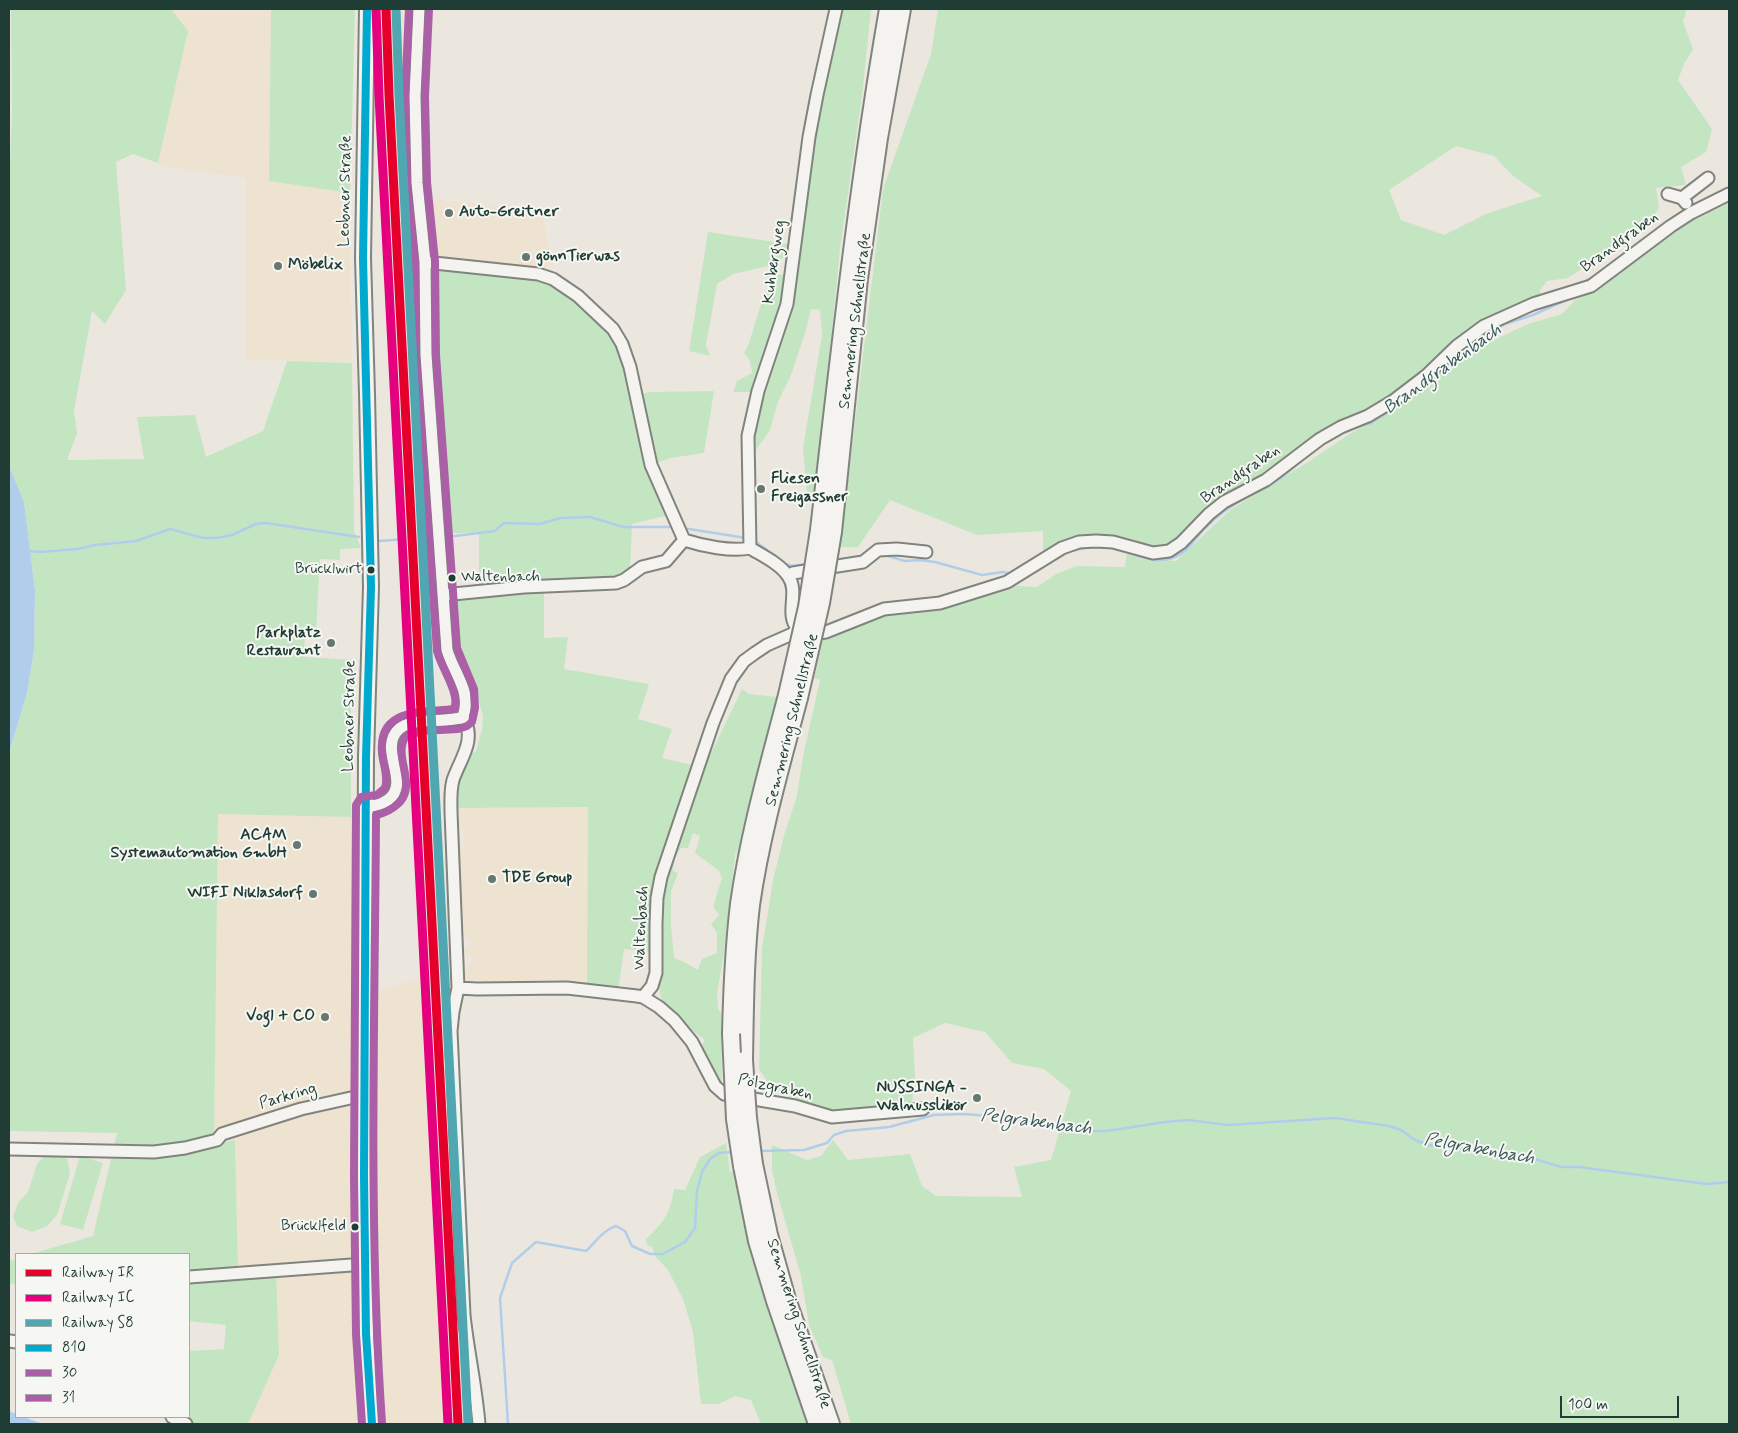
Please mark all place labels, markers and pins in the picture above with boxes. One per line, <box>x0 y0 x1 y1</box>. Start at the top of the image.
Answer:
place label: Auto-Greitner <box>459 203 559 223</box>
marker: Auto-Greitner <box>443 207 455 219</box>
place label: gönnTierwas <box>536 247 620 267</box>
marker: gönnTierwas <box>520 251 532 263</box>
place label: Möbelix <box>288 256 343 276</box>
marker: Möbelix <box>272 260 284 272</box>
place label: Fliesen Freigassner <box>771 470 848 508</box>
marker: Fliesen Freigassner <box>755 483 767 495</box>
place label: Brücklwirt <box>295 561 362 579</box>
marker: Brücklwirt <box>366 565 376 575</box>
place label: Waltenbach <box>461 569 540 587</box>
marker: Waltenbach <box>447 573 457 583</box>
place label: Parkplatz Restaurant <box>247 624 321 662</box>
marker: Parkplatz Restaurant <box>325 637 337 649</box>
place label: ACAM Systemautomation GmbH <box>110 826 287 864</box>
marker: ACAM Systemautomation GmbH <box>291 839 303 851</box>
place label: TDE Group <box>502 869 572 889</box>
marker: TDE Group <box>486 873 498 885</box>
place label: WIFI Niklasdorf <box>188 884 303 904</box>
marker: WIFI Niklasdorf <box>307 888 319 900</box>
place label: Vogl + CO <box>246 1007 315 1027</box>
marker: Vogl + CO <box>319 1011 331 1023</box>
place label: NUSSINGA - Walnusslikör <box>876 1079 967 1117</box>
marker: NUSSINGA - Walnusslikör <box>971 1092 983 1104</box>
place label: Brücklfeld <box>281 1218 346 1236</box>
marker: Brücklfeld <box>350 1222 360 1232</box>

